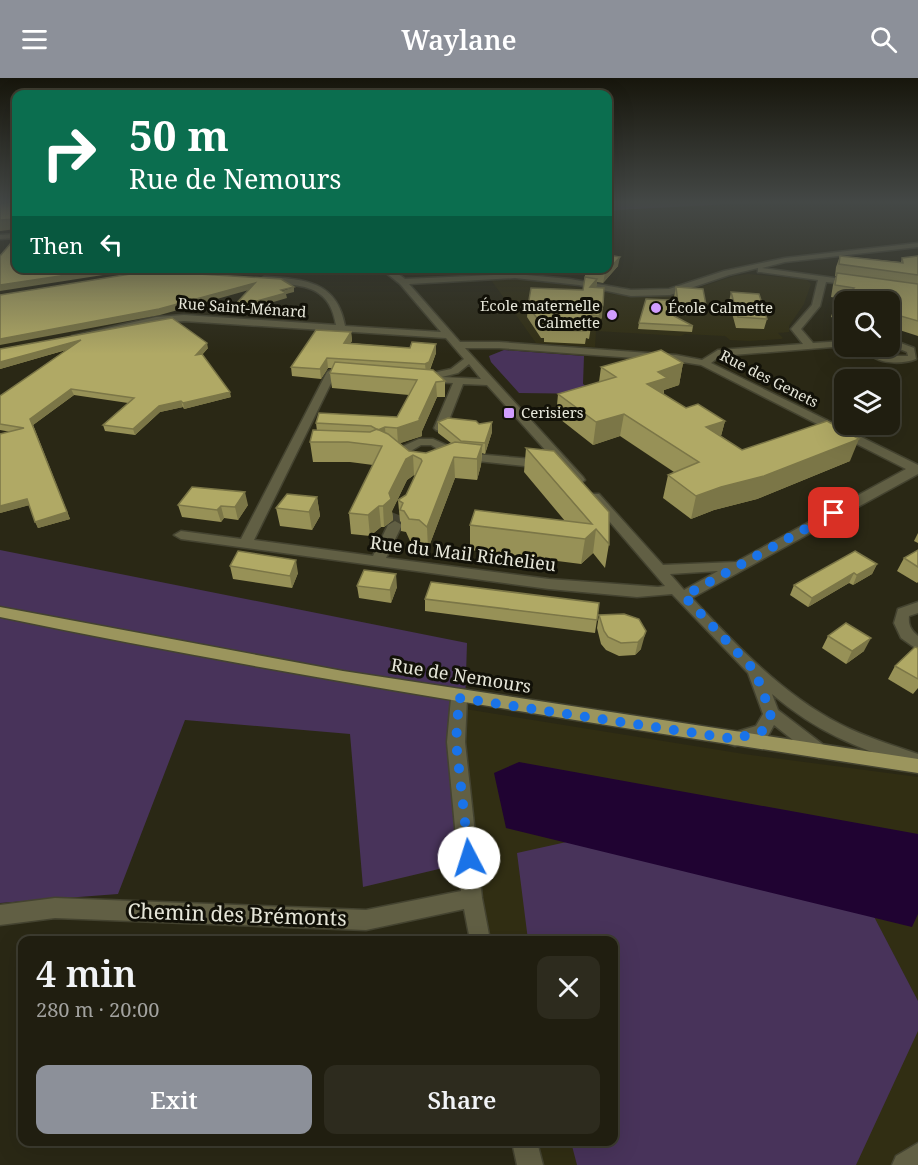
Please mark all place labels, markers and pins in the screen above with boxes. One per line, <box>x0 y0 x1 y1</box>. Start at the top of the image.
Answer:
place label: École maternelle Calmette <box>480 295 600 332</box>
place label: École Calmette <box>668 297 773 317</box>
marker: École Calmette <box>649 301 663 315</box>
marker: École maternelle Calmette <box>605 308 619 322</box>
place label: Cerisiers <box>521 402 584 422</box>
marker: Cerisiers <box>502 406 516 420</box>
pin <box>808 487 859 538</box>

